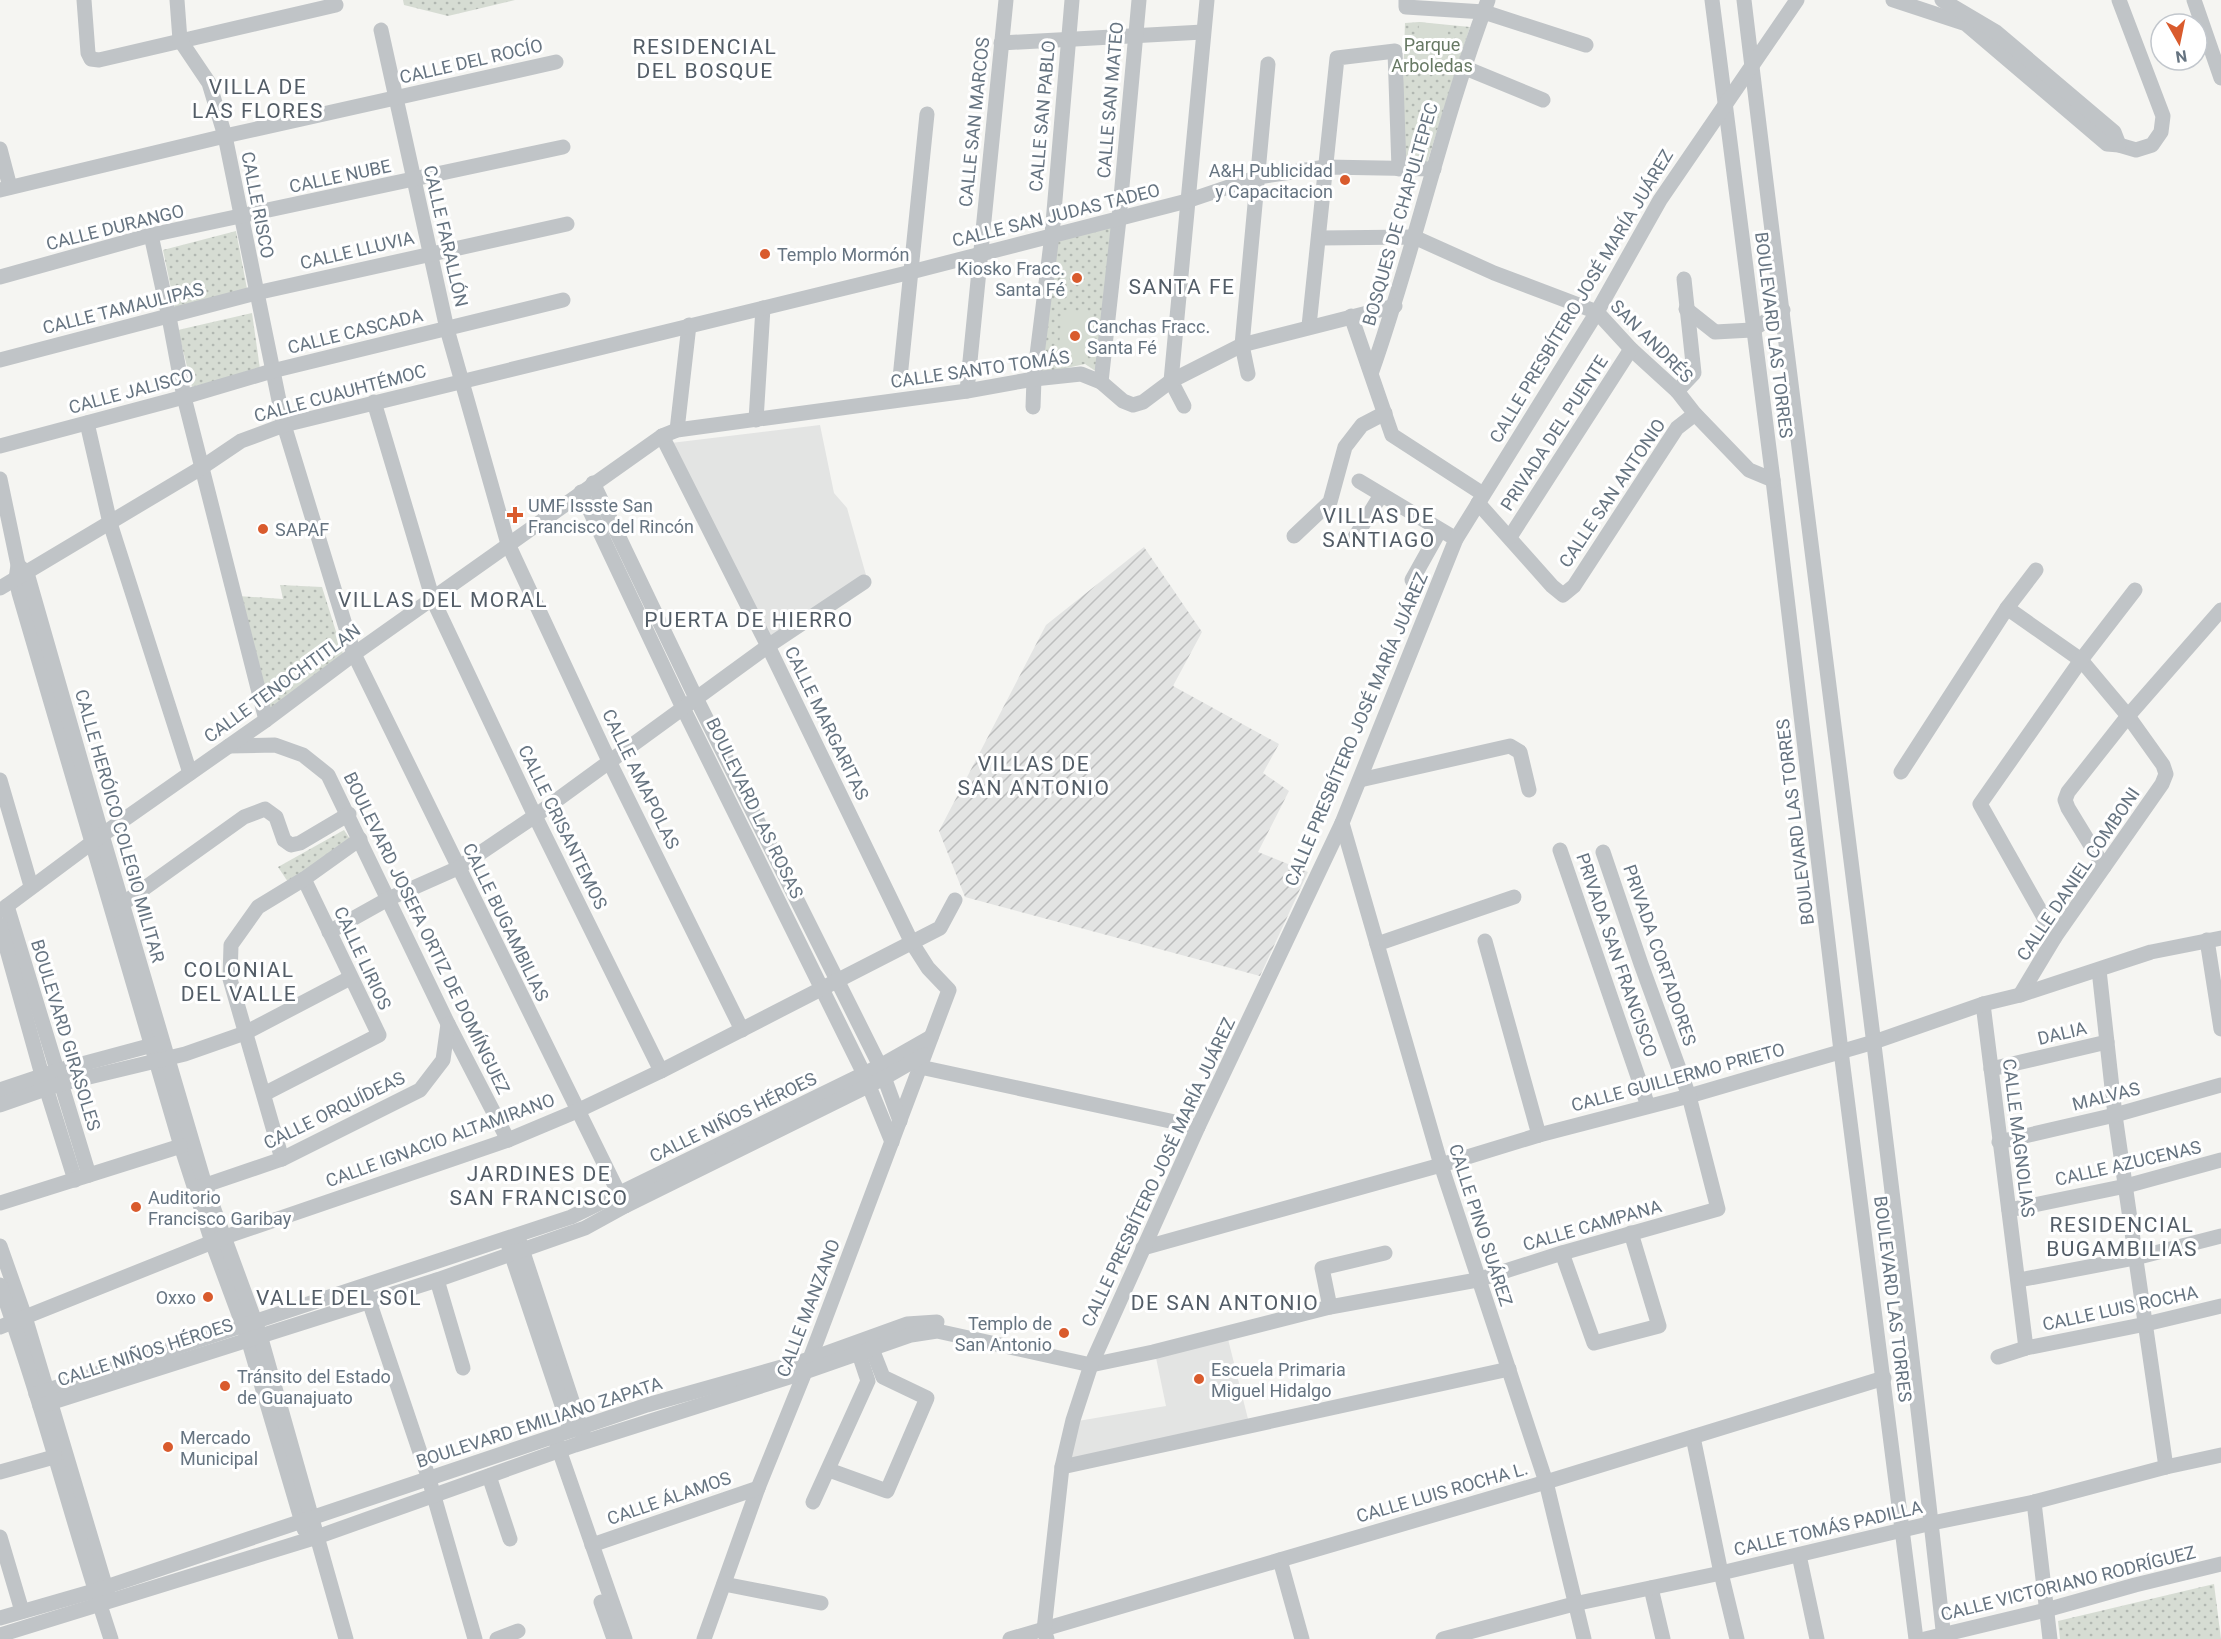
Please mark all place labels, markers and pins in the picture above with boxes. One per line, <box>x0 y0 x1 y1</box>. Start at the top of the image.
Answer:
place label: A&H Publicidad y Capacitacion <box>1209 160 1333 202</box>
marker: A&H Publicidad y Capacitacion <box>1338 173 1352 187</box>
place label: Templo Mormón <box>777 244 910 265</box>
marker: Templo Mormón <box>758 247 772 261</box>
place label: Kiosko Fracc. Santa Fé <box>957 258 1065 300</box>
marker: Kiosko Fracc. Santa Fé <box>1070 271 1084 285</box>
place label: Canchas Fracc. Santa Fé <box>1087 316 1210 358</box>
marker: Canchas Fracc. Santa Fé <box>1068 329 1082 343</box>
place label: UMF Issste San Francisco del Rincón <box>528 495 694 537</box>
marker: UMF Issste San Francisco del Rincón <box>506 506 524 524</box>
place label: SAPAF <box>275 519 329 540</box>
marker: SAPAF <box>256 522 270 536</box>
place label: Auditorio Francisco Garibay <box>148 1187 292 1229</box>
marker: Auditorio Francisco Garibay <box>129 1200 143 1214</box>
place label: Oxxo <box>156 1287 196 1308</box>
marker: Oxxo <box>201 1290 215 1304</box>
place label: Templo de San Antonio <box>955 1313 1052 1355</box>
marker: Templo de San Antonio <box>1057 1326 1071 1340</box>
place label: Escuela Primaria Miguel Hidalgo <box>1211 1359 1346 1401</box>
place label: Tránsito del Estado de Guanajuato <box>237 1366 391 1408</box>
marker: Escuela Primaria Miguel Hidalgo <box>1192 1372 1206 1386</box>
marker: Tránsito del Estado de Guanajuato <box>218 1379 232 1393</box>
place label: Mercado Municipal <box>180 1427 258 1469</box>
marker: Mercado Municipal <box>161 1440 175 1454</box>

